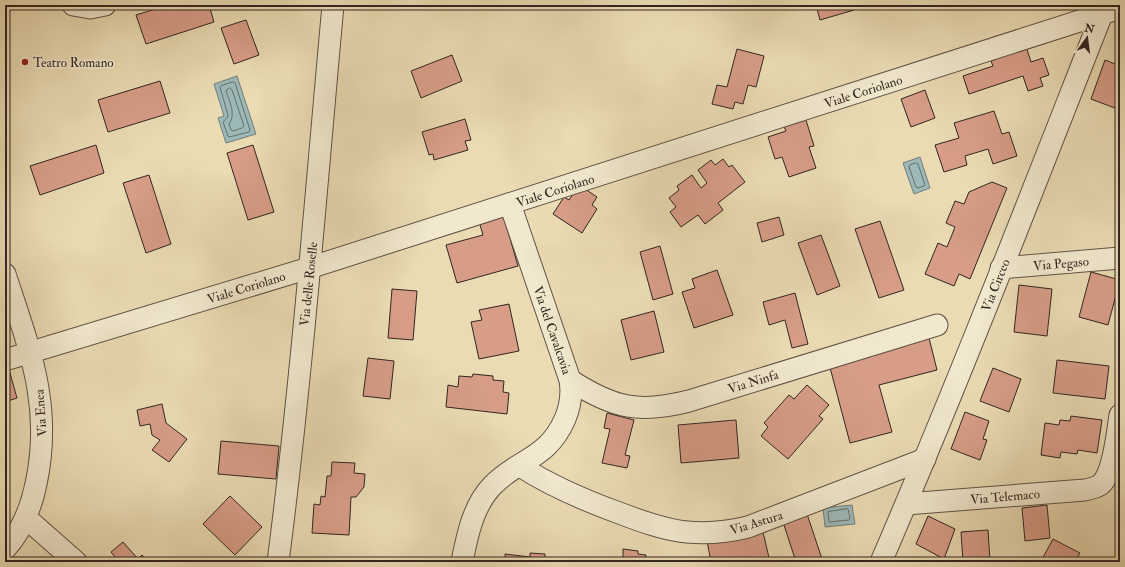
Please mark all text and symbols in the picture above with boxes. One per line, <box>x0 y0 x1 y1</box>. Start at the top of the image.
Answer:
north arrow <box>1067 18 1107 58</box>
text: N <box>1082 21 1097 37</box>
place label: Teatro Romano <box>33 55 114 71</box>
marker: Teatro Romano <box>20 57 30 67</box>
street label: Viale Coriolano <box>822 72 904 112</box>
street label: Viale Coriolano <box>514 171 596 211</box>
street label: Via delle Roselle <box>297 241 321 327</box>
street label: Via Pegaso <box>1033 254 1090 274</box>
street label: Via Circeo <box>978 257 1014 314</box>
street label: Viale Coriolano <box>205 268 287 307</box>
street label: Via del Cavalcavia <box>529 284 575 377</box>
street label: Via Ninfa <box>726 367 781 397</box>
street label: Via Enea <box>31 388 51 437</box>
street label: Via Telemaco <box>970 486 1041 508</box>
street label: Via Astura <box>728 507 785 539</box>

